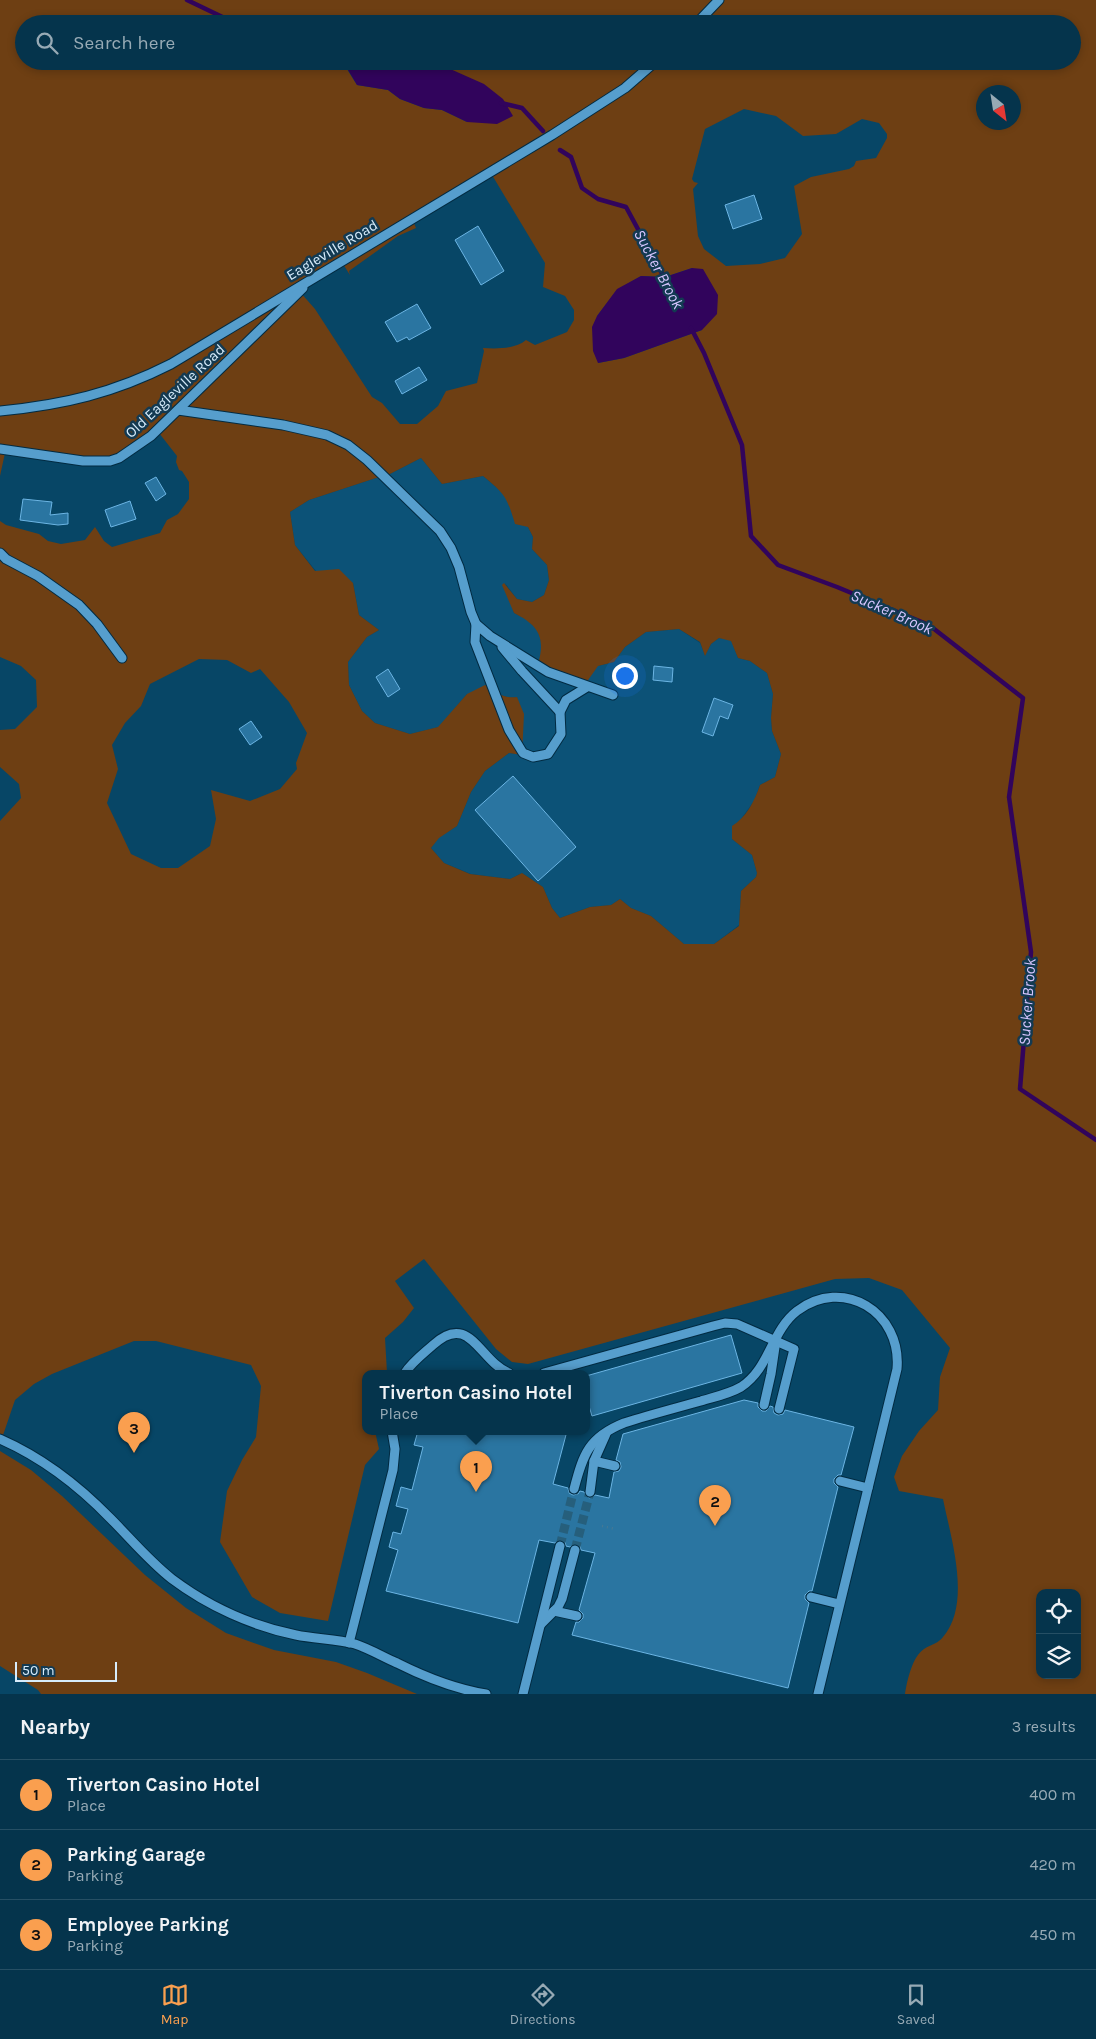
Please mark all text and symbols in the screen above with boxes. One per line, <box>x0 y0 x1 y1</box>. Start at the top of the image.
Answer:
search box <box>15 15 1081 70</box>
icon: search <box>33 29 61 57</box>
text: Search here <box>73 32 175 54</box>
north arrow <box>976 85 1021 130</box>
street label: Eagleville Road <box>283 216 381 284</box>
water label: Sucker Brook <box>630 226 688 313</box>
street label: Old Eagleville Road <box>121 340 229 442</box>
water label: Sucker Brook <box>848 586 937 639</box>
your location <box>612 663 638 689</box>
water label: Sucker Brook <box>1014 957 1040 1046</box>
popup <box>362 1370 590 1435</box>
text: Tiverton Casino Hotel <box>380 1382 572 1404</box>
text: Place <box>380 1404 418 1423</box>
pin: 3 <box>118 1412 150 1453</box>
pin: 1 <box>460 1451 492 1492</box>
pin: 2 <box>699 1485 731 1526</box>
map controls <box>1036 1589 1081 1679</box>
button: locate <box>1036 1589 1081 1634</box>
button: layers <box>1036 1634 1081 1679</box>
scale bar <box>15 1659 118 1682</box>
text: 50 m <box>22 1662 55 1679</box>
text: Nearby <box>20 1715 90 1739</box>
text: 3 results <box>1012 1717 1076 1736</box>
text: Tiverton Casino Hotel <box>67 1774 260 1796</box>
text: 1 <box>33 1785 39 1804</box>
text: 400 m <box>1029 1785 1076 1804</box>
text: Place <box>67 1796 106 1815</box>
text: Parking Garage <box>67 1844 205 1866</box>
text: 2 <box>31 1855 41 1874</box>
text: 420 m <box>1030 1855 1076 1874</box>
text: Parking <box>67 1866 123 1885</box>
text: Employee Parking <box>67 1914 229 1936</box>
text: 3 <box>31 1925 41 1944</box>
text: 450 m <box>1030 1925 1076 1944</box>
text: Parking <box>67 1936 123 1955</box>
tab: Map <box>161 1981 189 2028</box>
tab: Directions <box>510 1981 576 2028</box>
tab: Saved <box>897 1981 935 2028</box>

